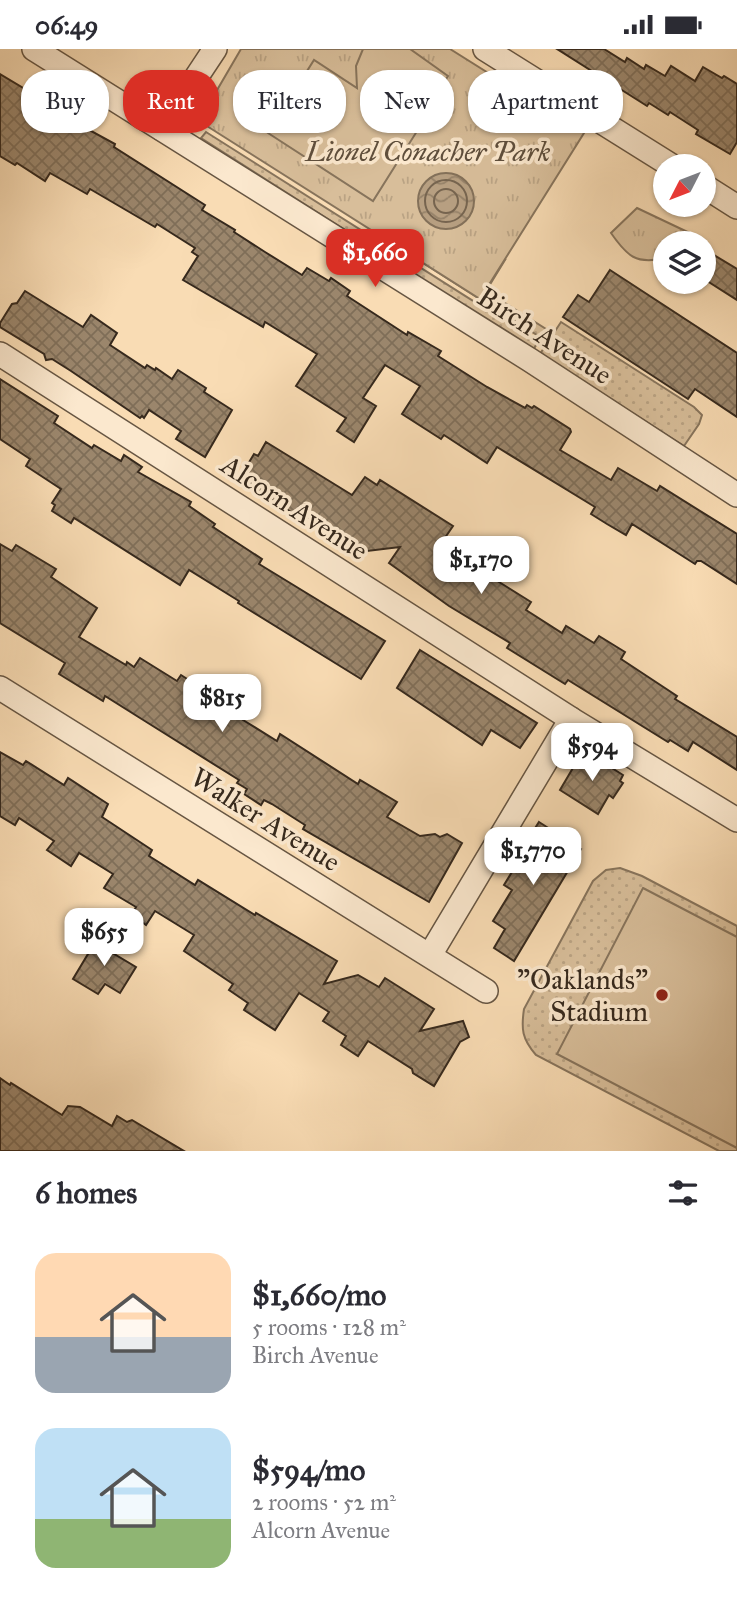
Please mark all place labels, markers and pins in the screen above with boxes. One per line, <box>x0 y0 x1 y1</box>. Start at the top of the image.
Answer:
pin: $1,660 <box>318 229 432 289</box>
pin: $1,170 <box>424 537 538 596</box>
pin: $815 <box>181 675 263 734</box>
pin: $594 <box>551 723 633 783</box>
pin: $1,770 <box>476 827 590 887</box>
pin: $655 <box>63 909 145 968</box>
place label: "Oaklands" Stadium <box>517 962 648 1029</box>
marker: "Oaklands" Stadium <box>654 987 670 1003</box>

